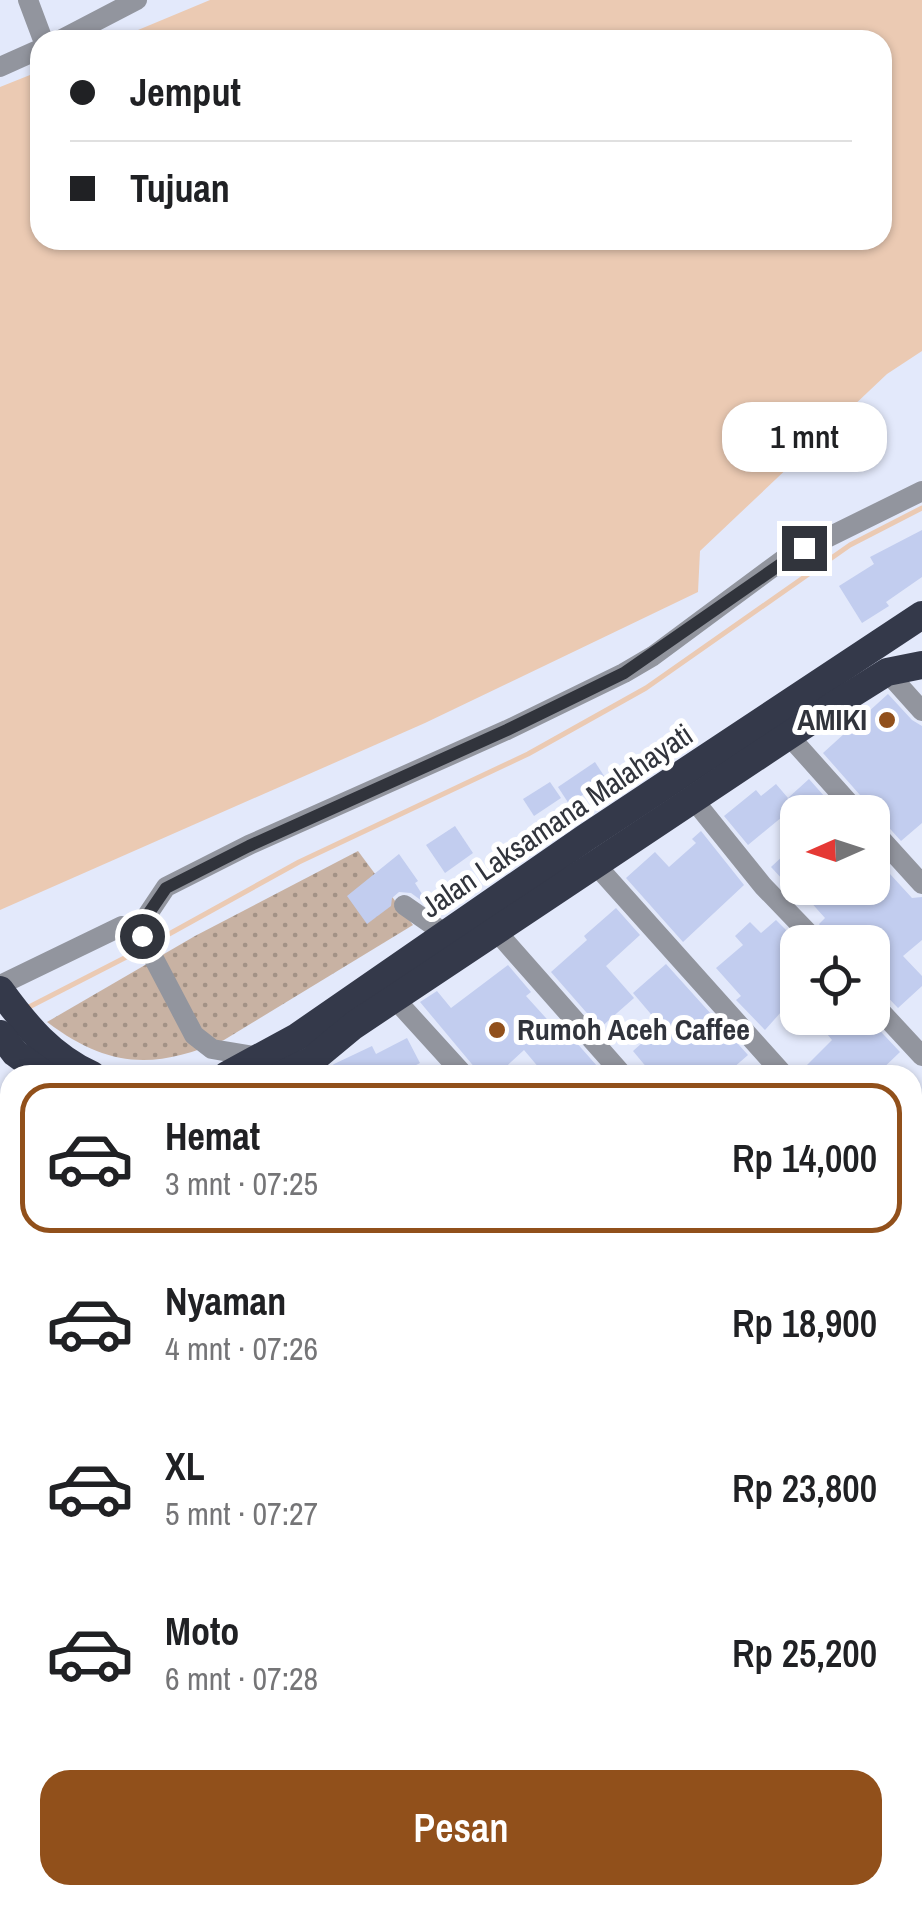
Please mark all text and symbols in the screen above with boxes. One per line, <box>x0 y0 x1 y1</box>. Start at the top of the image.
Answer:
text: Jemput <box>130 67 241 118</box>
text: Tujuan <box>130 163 230 214</box>
callout: 1 mnt <box>722 403 886 473</box>
text: 1 mnt <box>770 415 839 458</box>
route end <box>782 526 827 571</box>
place label: AMIKI <box>797 699 867 739</box>
marker: AMIKI <box>876 709 898 731</box>
street label: Jalan Laksamana Malahayati <box>413 714 700 926</box>
north arrow <box>780 795 890 905</box>
map controls <box>780 795 890 1035</box>
route start <box>120 914 165 959</box>
button: locate <box>780 925 890 1035</box>
place label: Rumoh Aceh Caffee <box>517 1009 750 1049</box>
marker: Rumoh Aceh Caffee <box>486 1019 508 1041</box>
text: Hemat <box>165 1111 260 1162</box>
icon: car <box>45 1113 135 1203</box>
text: Rp 14,000 <box>732 1133 877 1184</box>
text: 3 mnt · 07:25 <box>165 1162 318 1205</box>
text: Nyaman <box>165 1276 286 1327</box>
icon: car <box>45 1278 135 1368</box>
text: Rp 18,900 <box>732 1298 877 1349</box>
text: 4 mnt · 07:26 <box>165 1327 318 1370</box>
text: XL <box>165 1441 205 1492</box>
icon: car <box>45 1443 135 1533</box>
text: Rp 23,800 <box>732 1463 877 1514</box>
text: 5 mnt · 07:27 <box>165 1492 318 1535</box>
text: Moto <box>165 1606 239 1657</box>
icon: car <box>45 1608 135 1698</box>
text: Rp 25,200 <box>732 1628 877 1679</box>
text: 6 mnt · 07:28 <box>165 1657 318 1700</box>
button: Pesan <box>40 1770 882 1885</box>

